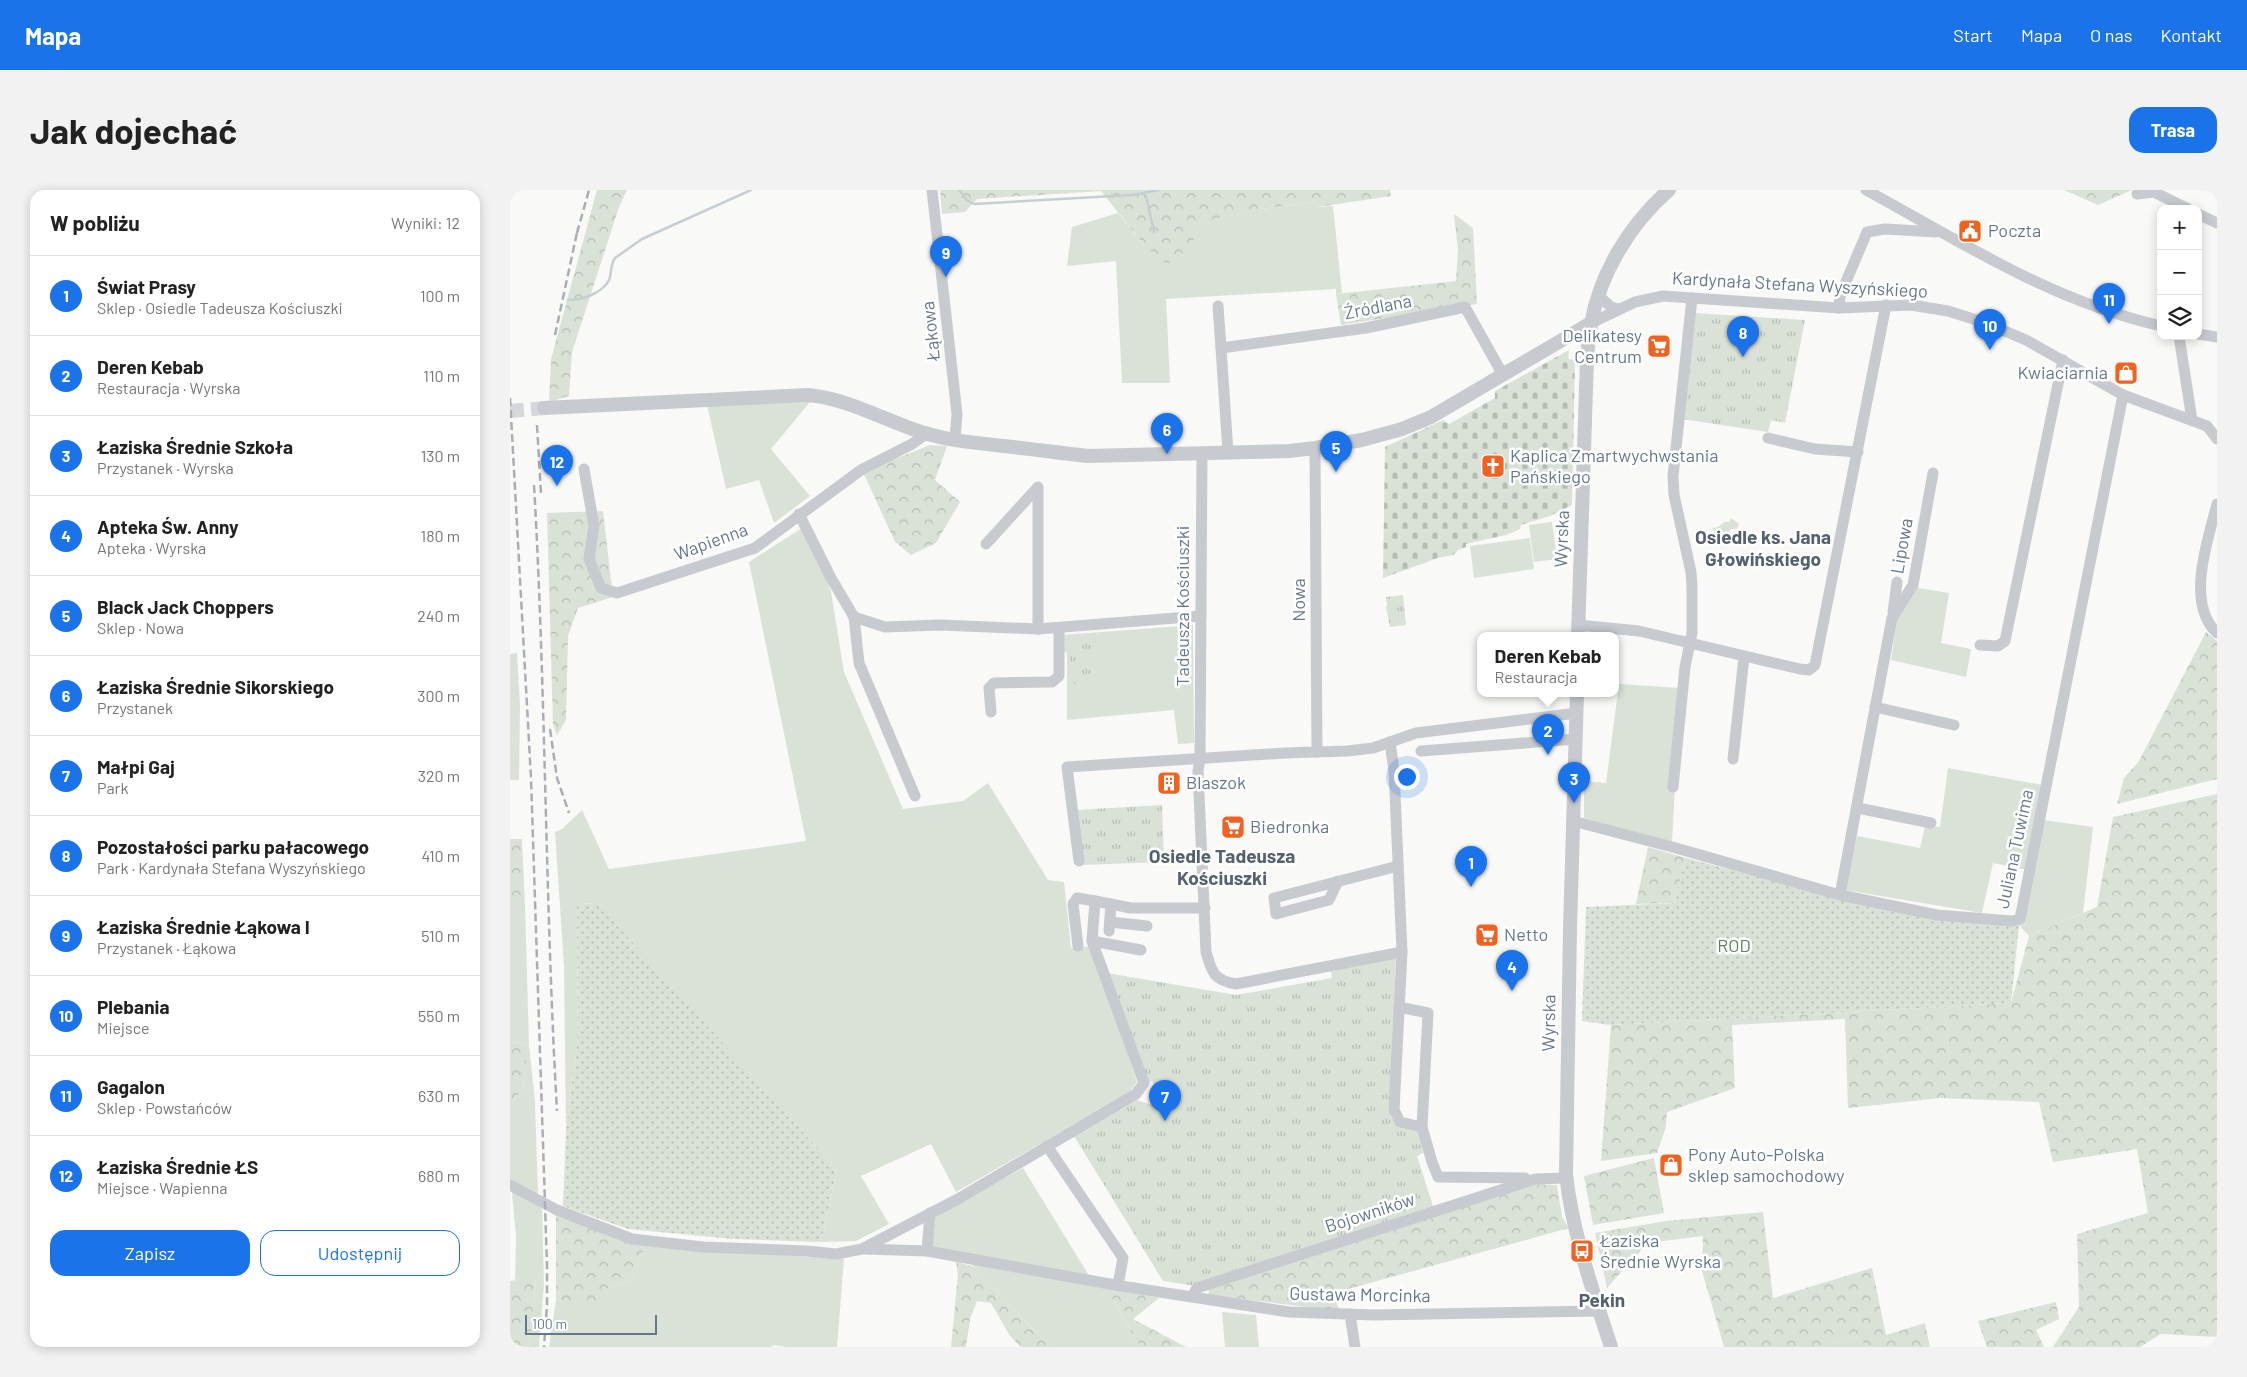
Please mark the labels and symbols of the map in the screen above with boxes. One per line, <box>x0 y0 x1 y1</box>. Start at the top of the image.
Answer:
public building icon: Poczta <box>1957 218 1983 244</box>
place label: Poczta <box>1988 219 2041 241</box>
pin: 9 <box>930 236 962 277</box>
street label: Kardynała Stefana Wyszyńskiego <box>1672 266 1928 302</box>
pin: 11 <box>2093 283 2125 324</box>
street label: Źródlana <box>1342 289 1413 323</box>
street label: Łąkowa <box>916 300 944 363</box>
pin: 10 <box>1974 309 2006 350</box>
pin: 8 <box>1727 316 1759 357</box>
place label: Delikatesy Centrum <box>1562 324 1642 367</box>
supermarket icon: Delikatesy Centrum <box>1646 333 1672 359</box>
shop icon: Kwiaciarnia <box>2113 360 2139 386</box>
place label: Kwiaciarnia <box>2017 361 2108 383</box>
pin: 6 <box>1151 413 1183 454</box>
pin: 5 <box>1320 431 1352 472</box>
place label: Kaplica Zmartwychwstania Pańskiego <box>1510 444 1719 487</box>
pin: 12 <box>541 445 573 486</box>
church icon: Kaplica Zmartwychwstania Pańskiego <box>1480 453 1506 479</box>
street label: Wyrska <box>1549 510 1573 568</box>
street label: Lipowa <box>1885 516 1917 575</box>
street label: Wapienna <box>671 518 751 565</box>
district label: Osiedle ks. Jana Głowińskiego <box>1695 525 1831 570</box>
street label: Tadeusza Kościuszki <box>1171 526 1193 686</box>
street label: Nowa <box>1287 578 1309 622</box>
pin: 2 <box>1532 714 1564 755</box>
pin: 3 <box>1558 762 1590 803</box>
your location <box>1394 764 1420 790</box>
building icon: Blaszok <box>1156 770 1182 796</box>
place label: Blaszok <box>1186 771 1246 793</box>
street label: Juliana Tuwima <box>1991 787 2037 910</box>
supermarket icon: Biedronka <box>1220 814 1246 840</box>
place label: Biedronka <box>1250 815 1329 837</box>
district label: Osiedle Tadeusza Kościuszki <box>1149 844 1295 889</box>
pin: 1 <box>1455 846 1487 887</box>
supermarket icon: Netto <box>1474 922 1500 948</box>
place label: Netto <box>1504 923 1548 945</box>
park label: ROD <box>1717 934 1751 956</box>
pin: 4 <box>1496 950 1528 991</box>
street label: Wyrska <box>1537 994 1559 1052</box>
pin: 7 <box>1149 1080 1181 1121</box>
place label: Pony Auto-Polska sklep samochodowy <box>1688 1143 1845 1186</box>
shop icon: Pony Auto-Polska sklep samochodowy <box>1658 1152 1684 1178</box>
street label: Bojowników <box>1322 1187 1417 1237</box>
place label: Łaziska Średnie Wyrska <box>1599 1229 1721 1272</box>
bus stop icon: Łaziska Średnie Wyrska <box>1569 1238 1595 1264</box>
street label: Gustawa Morcinka <box>1289 1282 1431 1306</box>
district label: Pekin <box>1579 1288 1625 1311</box>
scale bar <box>525 1312 658 1335</box>

